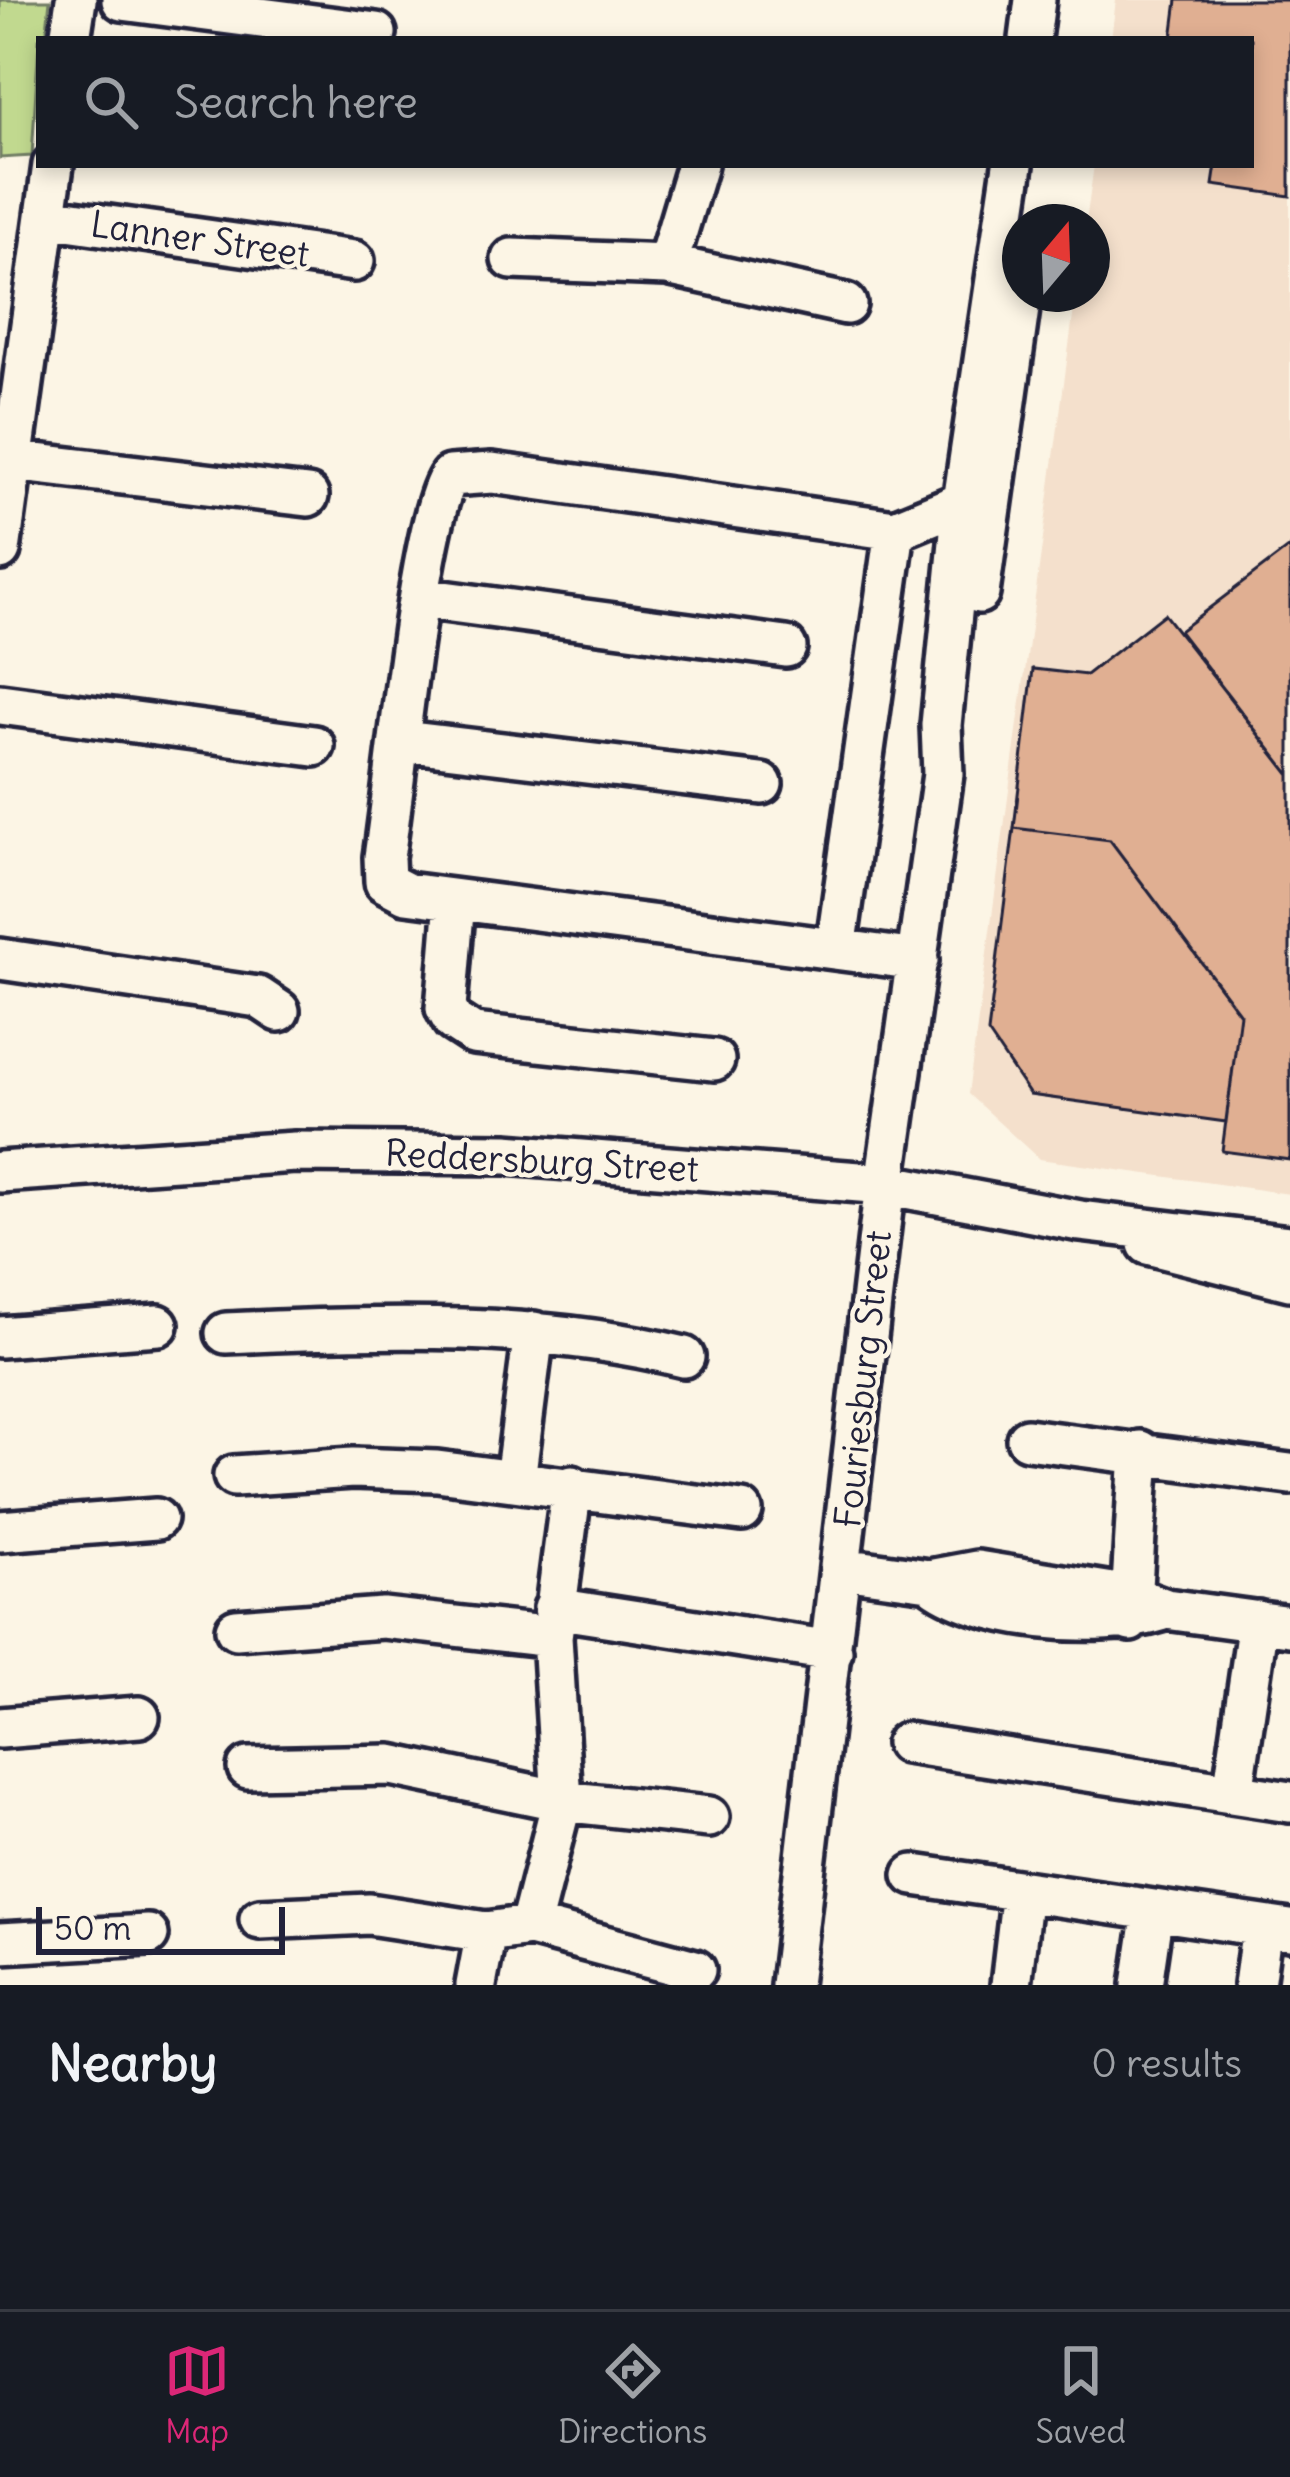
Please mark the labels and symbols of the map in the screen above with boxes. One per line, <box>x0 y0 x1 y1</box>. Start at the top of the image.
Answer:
street label: Lanner Street <box>88 201 312 277</box>
north arrow <box>1002 204 1110 312</box>
street label: Reddersburg Street <box>384 1130 700 1192</box>
street label: Fouriesburg Street <box>825 1228 901 1530</box>
scale bar <box>36 1901 285 1954</box>

